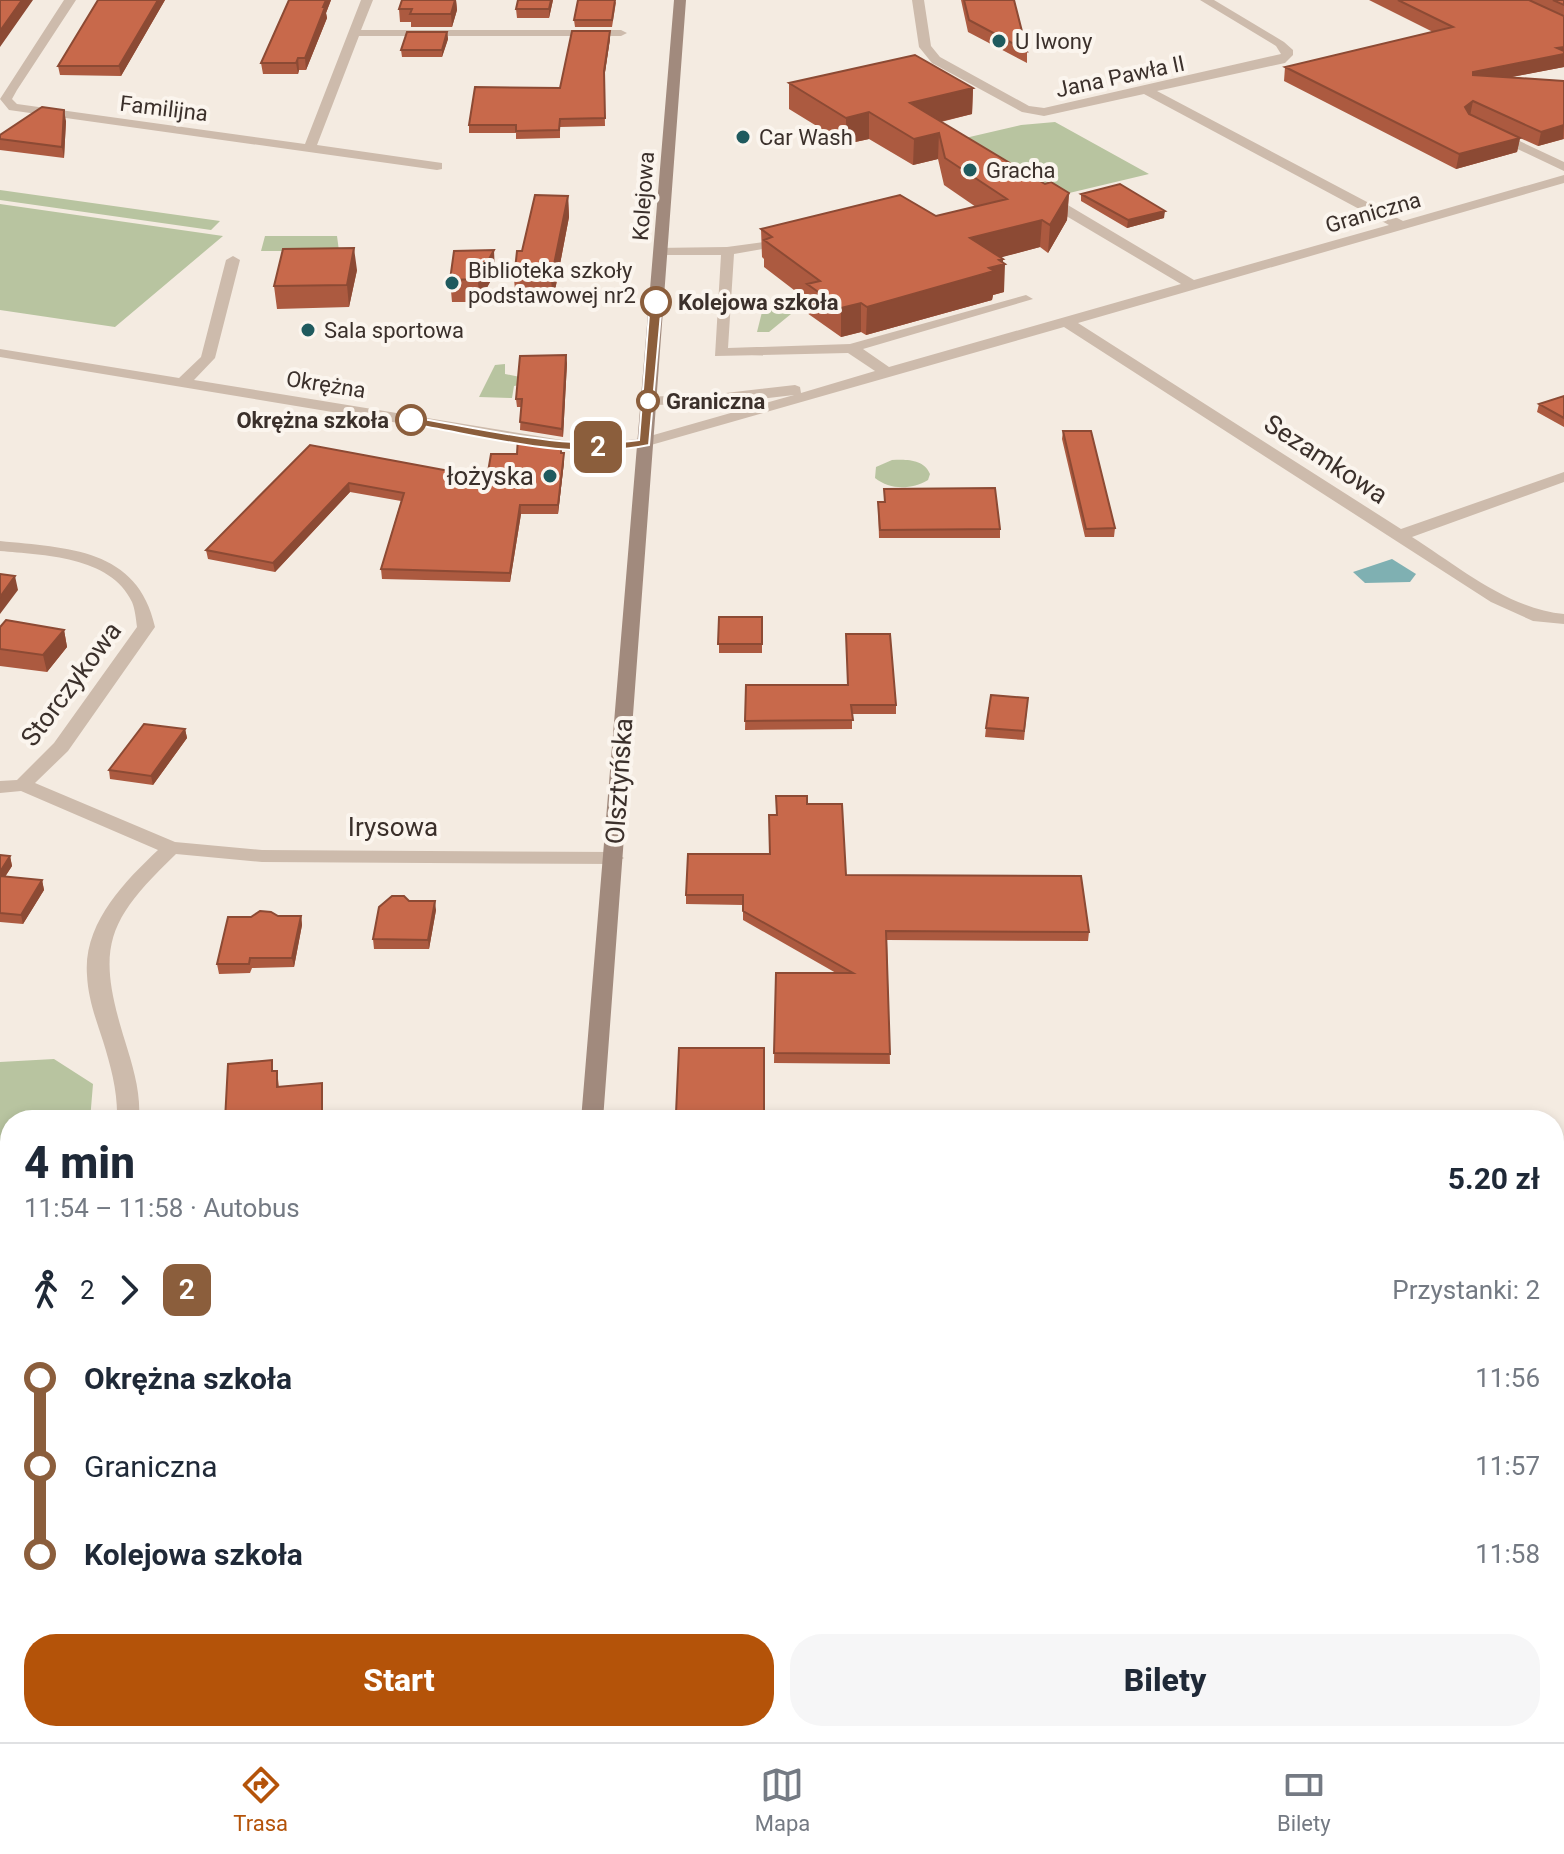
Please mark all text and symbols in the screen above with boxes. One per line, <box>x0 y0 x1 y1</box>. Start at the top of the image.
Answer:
place label: U Iwony <box>1015 29 1093 54</box>
marker: U Iwony <box>990 32 1008 50</box>
street label: Jana Pawła II <box>1053 51 1187 102</box>
street label: Familijna <box>119 91 209 126</box>
place label: Car Wash <box>759 125 853 150</box>
marker: Car Wash <box>734 128 752 146</box>
street label: Kolejowa <box>628 151 659 241</box>
place label: Gracha <box>986 158 1056 183</box>
marker: Gracha <box>961 161 979 179</box>
street label: Graniczna <box>1323 187 1424 238</box>
place label: Biblioteka szkoły podstawowej nr2 <box>468 258 636 308</box>
marker: Biblioteka szkoły podstawowej nr2 <box>443 274 461 292</box>
marker: Kolejowa szkoła <box>641 287 671 317</box>
place label: Kolejowa szkoła <box>678 290 839 315</box>
place label: Sala sportowa <box>324 318 464 343</box>
marker: Sala sportowa <box>299 321 317 339</box>
street label: Okrężna <box>284 366 368 403</box>
place label: Graniczna <box>666 389 766 414</box>
marker: Graniczna <box>637 390 659 412</box>
marker: Okrężna szkoła <box>396 405 426 435</box>
place label: Okrężna szkoła <box>236 408 389 433</box>
street label: Sezamkowa <box>1259 408 1393 510</box>
line badge: 2 <box>572 421 624 473</box>
text: 2 <box>590 430 606 463</box>
place label: łożyska <box>446 461 534 491</box>
marker: łożyska <box>541 467 559 485</box>
street label: Storczykowa <box>15 616 127 752</box>
street label: Olsztyńska <box>600 717 638 845</box>
street label: Irysowa <box>348 812 438 842</box>
text: 4 min <box>24 1137 135 1189</box>
text: 5.20 zł <box>1448 1161 1540 1196</box>
text: 11:54 – 11:58 · Autobus <box>24 1193 300 1223</box>
icon: walk <box>24 1268 68 1312</box>
icon: forward <box>107 1268 151 1312</box>
text: 2 <box>179 1273 195 1306</box>
text: 2 <box>80 1275 95 1305</box>
text: Przystanki: 2 <box>1392 1275 1540 1305</box>
text: Okrężna szkoła <box>84 1361 292 1396</box>
text: 11:56 <box>1475 1363 1540 1393</box>
text: Graniczna <box>84 1449 218 1484</box>
text: 11:57 <box>1475 1451 1540 1481</box>
text: Kolejowa szkoła <box>84 1537 303 1572</box>
text: 11:58 <box>1475 1539 1540 1569</box>
button: Start <box>24 1634 774 1726</box>
button: Bilety <box>790 1634 1540 1726</box>
tab: Trasa <box>233 1763 288 1836</box>
tab: Mapa <box>755 1763 810 1836</box>
tab: Bilety <box>1277 1763 1331 1836</box>

